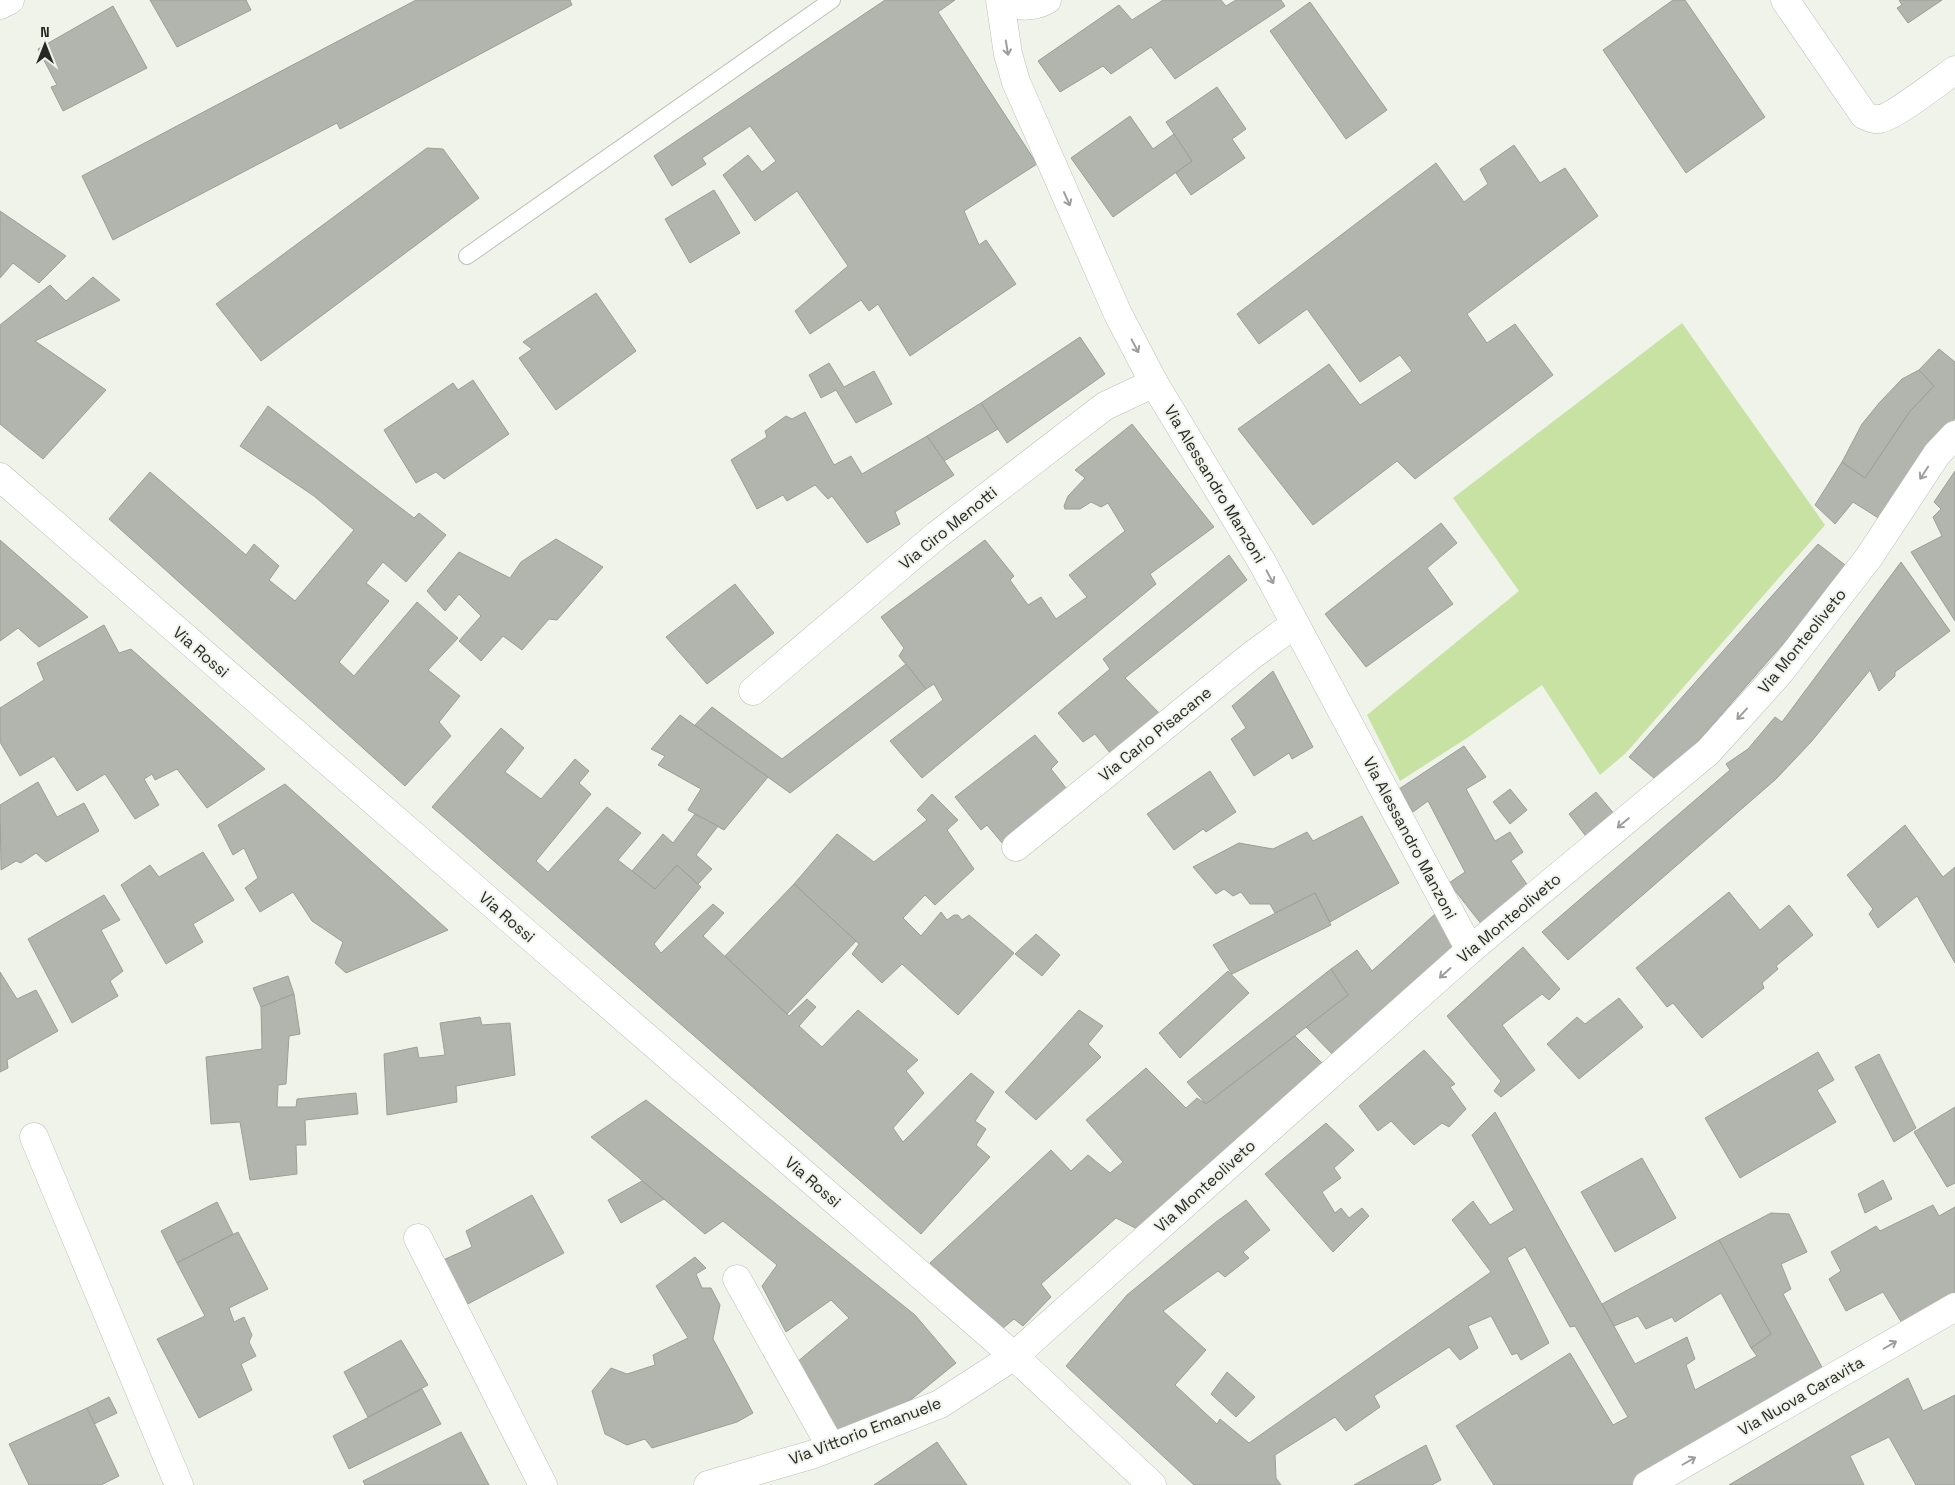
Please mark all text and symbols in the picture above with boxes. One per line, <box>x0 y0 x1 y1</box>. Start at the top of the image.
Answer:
north arrow <box>20 20 70 70</box>
text: N <box>40 23 50 41</box>
one-way arrow <box>1003 40 1013 56</box>
one-way arrow <box>1063 191 1073 206</box>
one-way arrow <box>1130 339 1140 354</box>
street label: Via Alessandro Manzoni <box>1159 401 1271 567</box>
one-way arrow <box>1919 466 1930 480</box>
street label: Via Ciro Menotti <box>895 482 1001 574</box>
one-way arrow <box>1265 570 1275 585</box>
street label: Via Monteoliveto <box>1753 584 1851 698</box>
street label: Via Rossi <box>168 622 234 682</box>
street label: Via Carlo Pisacane <box>1094 682 1216 786</box>
one-way arrow <box>1736 708 1748 721</box>
street label: Via Alessandro Manzoni <box>1358 753 1462 923</box>
one-way arrow <box>1616 818 1629 829</box>
street label: Via Monteoliveto <box>1453 868 1565 968</box>
street label: Via Rossi <box>474 887 540 947</box>
one-way arrow <box>1438 967 1451 979</box>
street label: Via Monteoliveto <box>1150 1135 1260 1237</box>
street label: Via Rossi <box>780 1152 846 1212</box>
one-way arrow <box>1883 1339 1897 1349</box>
street label: Via Nuova Caravita <box>1734 1351 1868 1441</box>
street label: Via Vittorio Emanuele <box>786 1392 944 1470</box>
one-way arrow <box>1681 1455 1696 1465</box>

